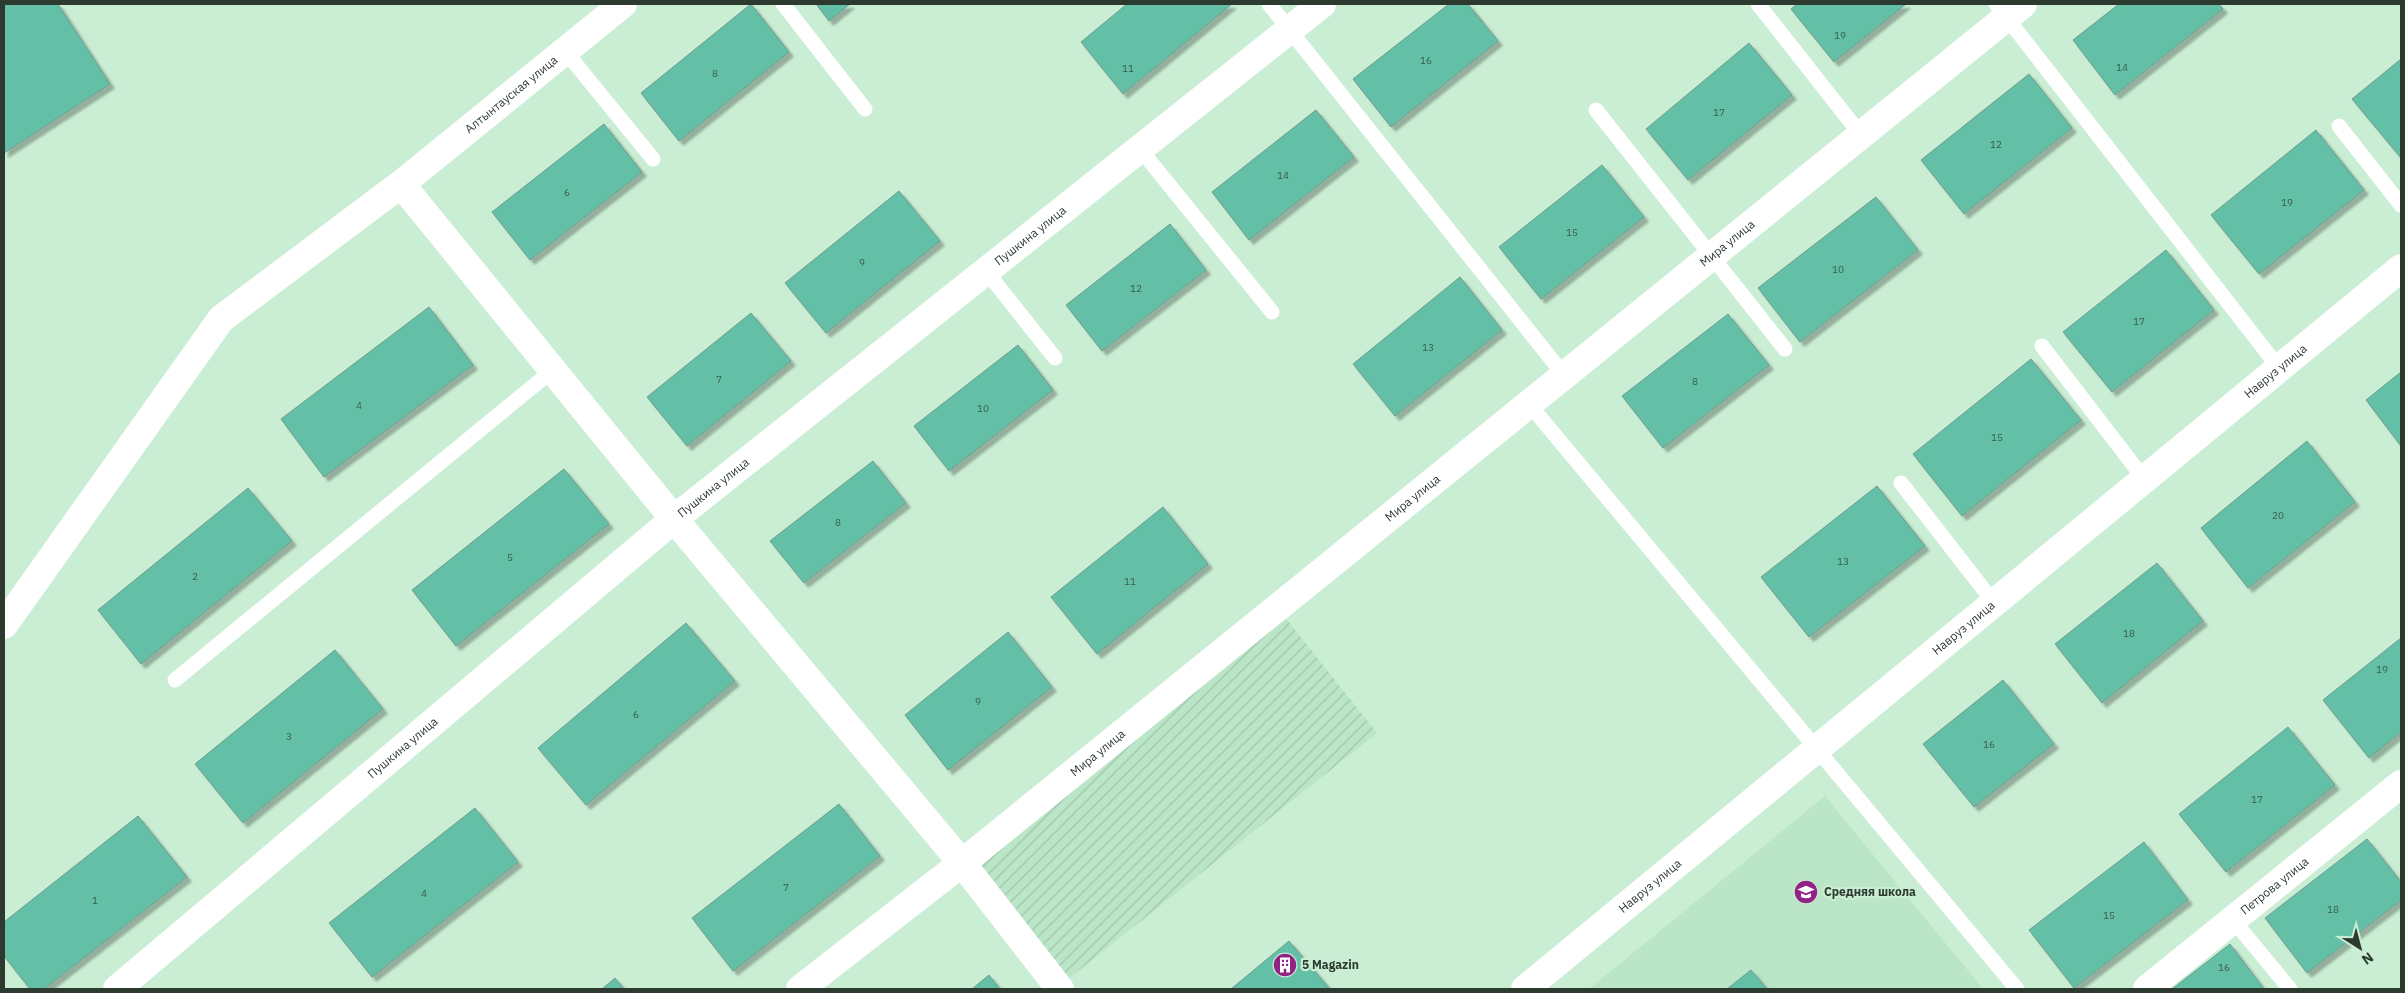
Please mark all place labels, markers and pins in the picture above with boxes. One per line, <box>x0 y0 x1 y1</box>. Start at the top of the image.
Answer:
school or university icon: Средняя школа <box>1793 879 1819 905</box>
place label: Средняя школа <box>1824 884 1916 899</box>
building icon: 5 Magazin <box>1272 952 1298 978</box>
place label: 5 Magazin <box>1302 957 1359 972</box>

